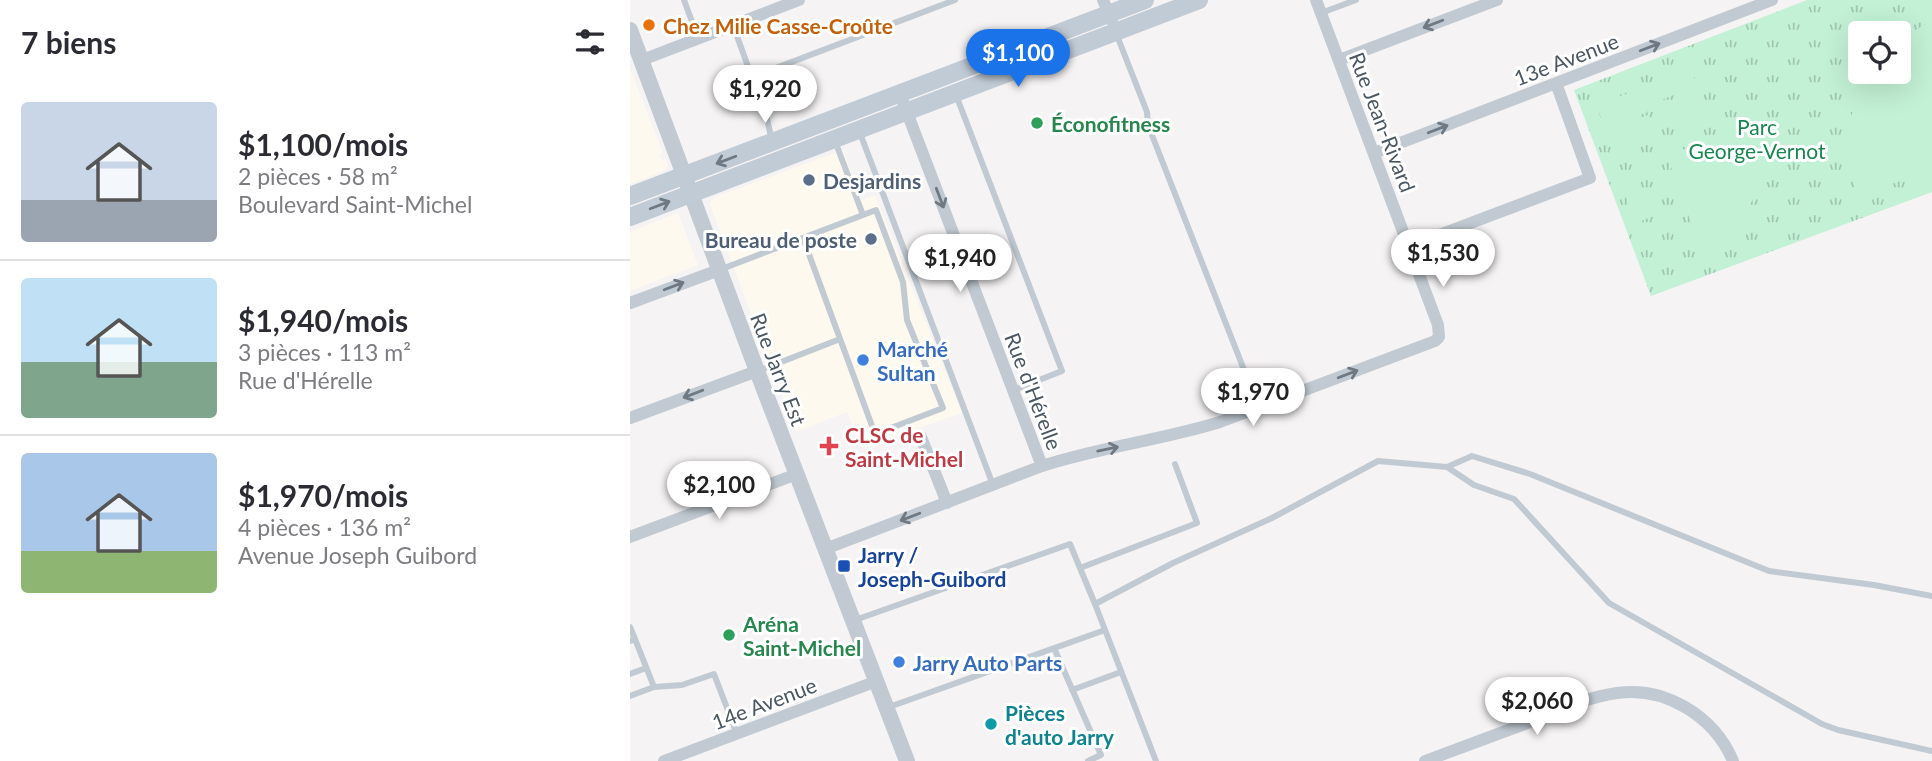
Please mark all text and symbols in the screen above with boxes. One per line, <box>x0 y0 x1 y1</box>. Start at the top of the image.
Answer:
place label: Chez Milie Casse-Croûte <box>663 13 893 38</box>
marker: Chez Milie Casse-Croûte <box>641 17 657 33</box>
one-way arrow <box>1422 19 1444 32</box>
map controls <box>1848 21 1911 84</box>
button: locate <box>1848 21 1911 84</box>
icon: filters <box>571 23 609 61</box>
text: 7 biens <box>21 24 116 60</box>
street label: 13e Avenue <box>1510 28 1622 90</box>
pin: $1,100 <box>961 29 1075 89</box>
text: $1,100 <box>982 38 1054 66</box>
one-way arrow <box>1639 40 1661 52</box>
street label: Rue Jean-Rivard <box>1345 48 1421 196</box>
pin: $1,920 <box>708 66 822 125</box>
text: $1,920 <box>729 74 801 102</box>
place label: Éconofitness <box>1051 111 1170 136</box>
park label: Parc George-Vernot <box>1689 114 1826 163</box>
marker: Éconofitness <box>1029 115 1045 131</box>
one-way arrow <box>1427 121 1449 134</box>
text: $1,100/mois <box>238 126 408 162</box>
icon: home <box>77 130 161 214</box>
one-way arrow <box>715 155 737 167</box>
text: 2 pièces · 58 m² <box>238 162 398 190</box>
place label: Desjardins <box>823 168 921 193</box>
marker: Desjardins <box>801 172 817 188</box>
one-way arrow <box>935 186 948 208</box>
text: Boulevard Saint-Michel <box>238 190 472 218</box>
one-way arrow <box>649 198 671 211</box>
place label: Bureau de poste <box>705 227 857 252</box>
pin: $1,530 <box>1386 230 1500 289</box>
marker: Bureau de poste <box>863 231 879 247</box>
pin: $1,940 <box>903 234 1017 294</box>
text: $1,530 <box>1407 238 1479 266</box>
text: $1,940 <box>924 243 996 271</box>
one-way arrow <box>663 279 685 292</box>
text: $1,940/mois <box>238 302 408 338</box>
icon: home <box>77 306 161 390</box>
street label: Rue Jarry Est <box>746 309 812 429</box>
street label: Rue d'Hérelle <box>1000 329 1068 453</box>
place label: Marché Sultan <box>877 336 948 385</box>
text: 3 pièces · 113 m² <box>238 338 411 366</box>
marker: Marché Sultan <box>855 352 871 368</box>
text: Rue d'Hérelle <box>238 366 373 394</box>
one-way arrow <box>1337 366 1358 379</box>
pin: $1,970 <box>1196 368 1310 428</box>
text: $1,970 <box>1217 377 1289 405</box>
one-way arrow <box>683 389 705 402</box>
place label: CLSC de Saint-Michel <box>845 422 963 471</box>
marker: CLSC de Saint-Michel <box>819 436 839 456</box>
one-way arrow <box>1096 442 1119 455</box>
pin: $2,100 <box>662 462 776 521</box>
text: $2,100 <box>683 470 755 498</box>
text: $1,970/mois <box>238 477 408 513</box>
icon: home <box>77 481 161 565</box>
one-way arrow <box>899 511 921 524</box>
text: 4 pièces · 136 m² <box>238 513 411 541</box>
text: Avenue Joseph Guibord <box>238 541 477 569</box>
place label: Jarry / Joseph-Guibord <box>858 542 1007 591</box>
marker: Jarry / Joseph-Guibord <box>836 558 852 574</box>
place label: Aréna Saint-Michel <box>742 611 861 660</box>
marker: Aréna Saint-Michel <box>721 627 737 643</box>
place label: Jarry Auto Parts <box>913 650 1062 675</box>
marker: Jarry Auto Parts <box>891 654 907 670</box>
street label: 14e Avenue <box>708 672 820 734</box>
pin: $2,060 <box>1480 678 1594 737</box>
text: $2,060 <box>1501 686 1573 714</box>
place label: Pièces d'auto Jarry <box>1005 700 1115 749</box>
marker: Pièces d'auto Jarry <box>983 716 999 732</box>

